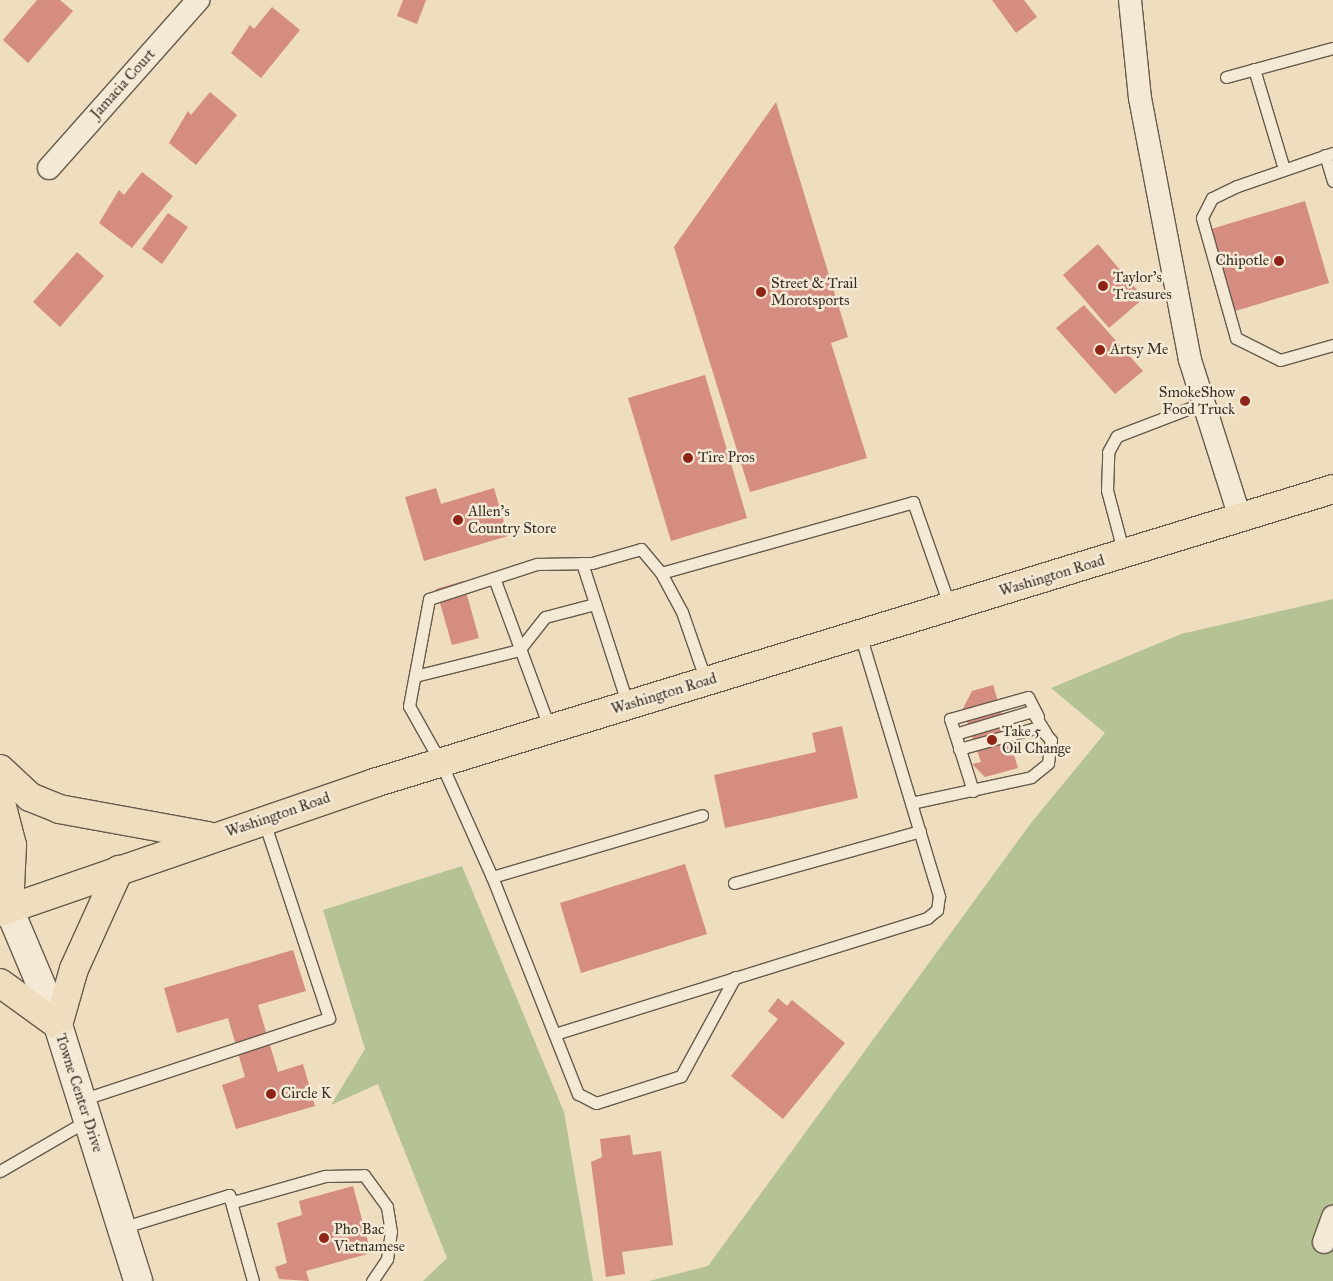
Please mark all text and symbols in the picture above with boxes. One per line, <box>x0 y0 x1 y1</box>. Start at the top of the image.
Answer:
street label: Jamacia Court <box>87 45 159 123</box>
place label: Chipotle <box>1216 252 1269 270</box>
marker: Chipotle <box>1273 255 1285 267</box>
place label: Taylor's Treasures <box>1113 268 1172 303</box>
place label: Street & Trail Morotsports <box>771 274 857 309</box>
marker: Taylor's Treasures <box>1097 280 1109 292</box>
marker: Street & Trail Morotsports <box>755 286 767 298</box>
place label: Artsy Me <box>1110 341 1168 359</box>
marker: Artsy Me <box>1094 344 1106 356</box>
place label: SmokeShow Food Truck <box>1159 383 1235 418</box>
marker: SmokeShow Food Truck <box>1239 395 1251 407</box>
place label: Tire Pros <box>698 449 755 467</box>
marker: Tire Pros <box>682 452 694 464</box>
place label: Allen's Country Store <box>468 502 556 537</box>
marker: Allen's Country Store <box>452 514 464 526</box>
street label: Washington Road <box>997 551 1107 601</box>
street label: Washington Road <box>609 669 719 719</box>
place label: Take 5 Oil Change <box>1002 722 1071 757</box>
marker: Take 5 Oil Change <box>986 734 998 746</box>
street label: Washington Road <box>223 789 333 841</box>
street label: Towne Center Drive <box>51 1031 107 1155</box>
place label: Circle K <box>281 1085 331 1103</box>
marker: Circle K <box>265 1088 277 1100</box>
place label: Pho Bac Vietnamese <box>334 1220 405 1255</box>
marker: Pho Bac Vietnamese <box>318 1232 330 1244</box>

